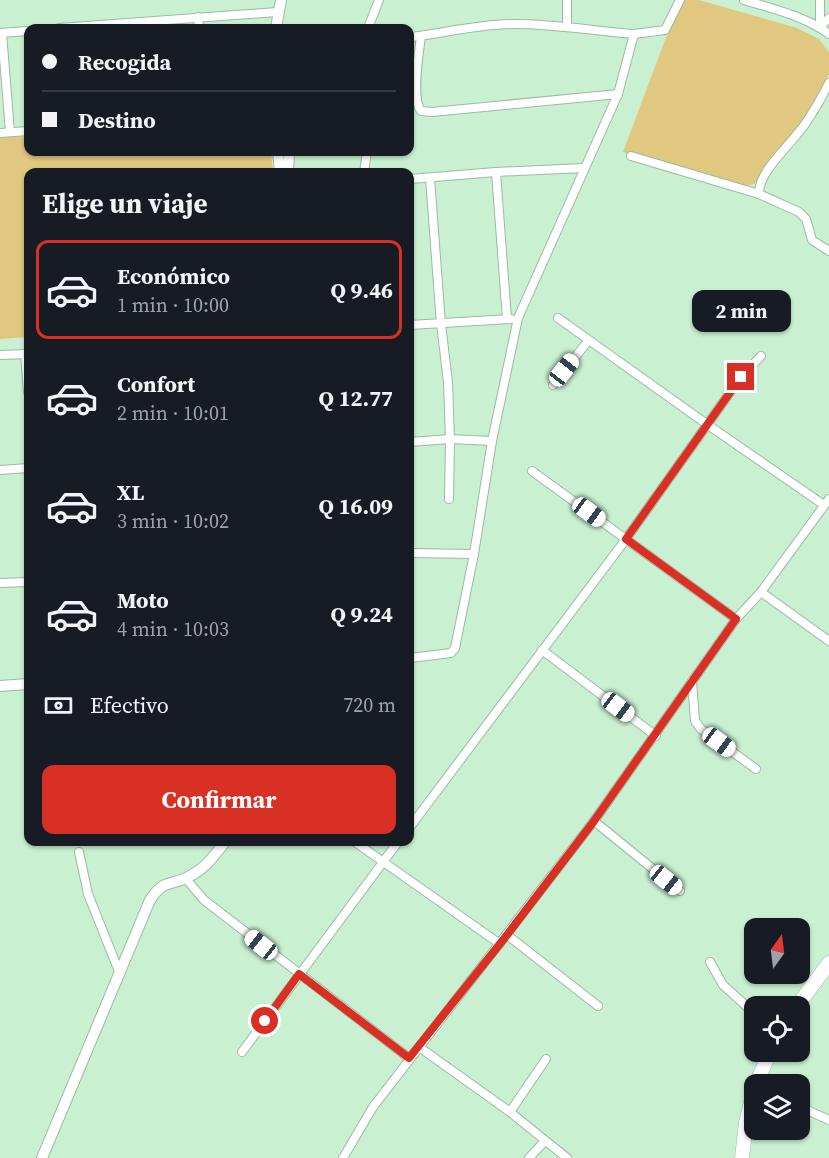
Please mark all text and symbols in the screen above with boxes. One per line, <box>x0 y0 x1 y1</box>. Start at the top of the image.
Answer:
text: Recogida <box>78 47 171 77</box>
text: Destino <box>78 105 156 135</box>
text: Elige un viaje <box>42 185 208 222</box>
text: Económico <box>117 261 230 291</box>
icon: car <box>45 263 99 317</box>
text: Q 9.46 <box>330 275 393 305</box>
callout: 2 min <box>692 290 790 332</box>
text: 1 min · 10:00 <box>117 291 229 319</box>
text: 2 min <box>716 297 767 325</box>
car <box>546 350 582 390</box>
route end <box>727 363 754 390</box>
text: Confort <box>117 369 195 399</box>
icon: car <box>45 371 99 425</box>
text: Q 12.77 <box>319 383 393 413</box>
text: 2 min · 10:01 <box>117 399 229 427</box>
text: XL <box>117 477 144 507</box>
icon: car <box>45 479 99 533</box>
text: Q 16.09 <box>319 491 393 521</box>
car <box>569 494 609 530</box>
text: 3 min · 10:02 <box>117 507 229 535</box>
text: Moto <box>117 585 169 615</box>
icon: car <box>45 587 99 641</box>
text: Q 9.24 <box>330 599 393 629</box>
text: 4 min · 10:03 <box>117 615 229 643</box>
icon: cash <box>42 689 75 722</box>
car <box>598 689 638 725</box>
text: Efectivo <box>90 690 169 720</box>
text: 720 m <box>343 691 396 719</box>
car <box>699 724 739 760</box>
button: Confirmar <box>42 765 396 834</box>
car <box>646 862 686 898</box>
north arrow <box>744 918 810 984</box>
map controls <box>744 918 810 1140</box>
car <box>241 927 281 963</box>
button: locate <box>744 996 810 1062</box>
route start <box>251 1007 278 1034</box>
button: layers <box>744 1074 810 1140</box>

